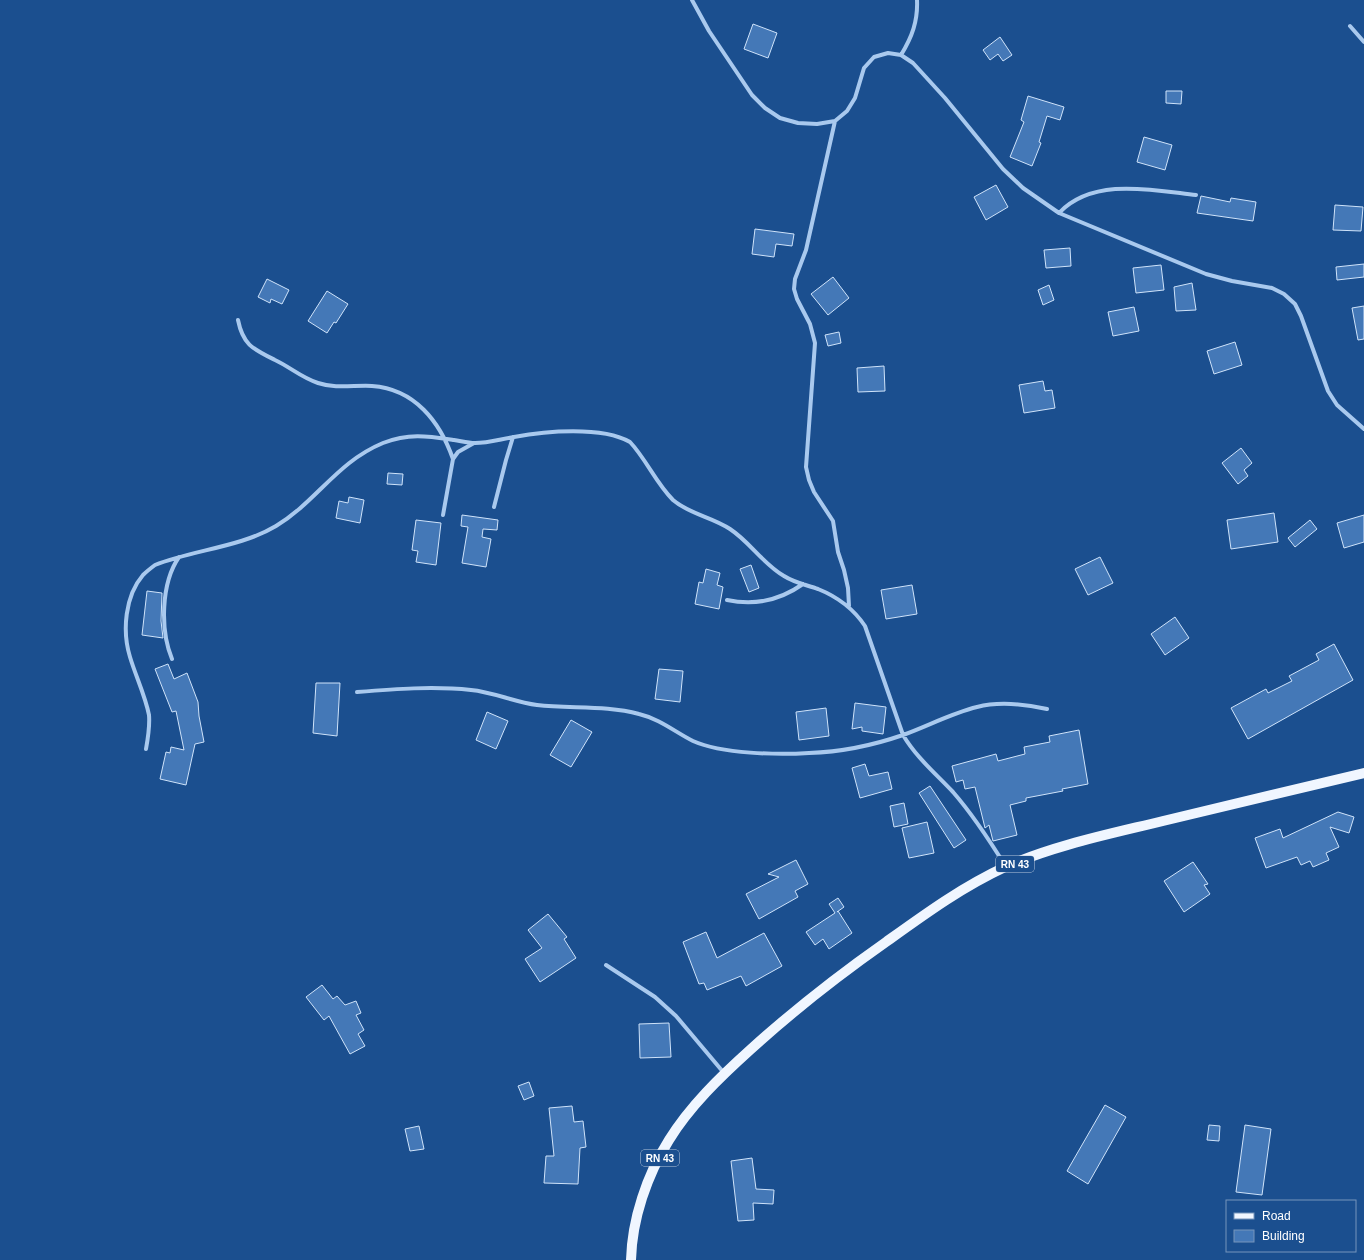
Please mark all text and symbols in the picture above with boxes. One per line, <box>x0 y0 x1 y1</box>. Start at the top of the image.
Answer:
road number: RN 43 <box>996 856 1034 872</box>
road number: RN 43 <box>641 1150 679 1166</box>
legend <box>1226 1200 1356 1252</box>
text: Road <box>1262 1209 1291 1223</box>
text: Building <box>1262 1229 1305 1243</box>

